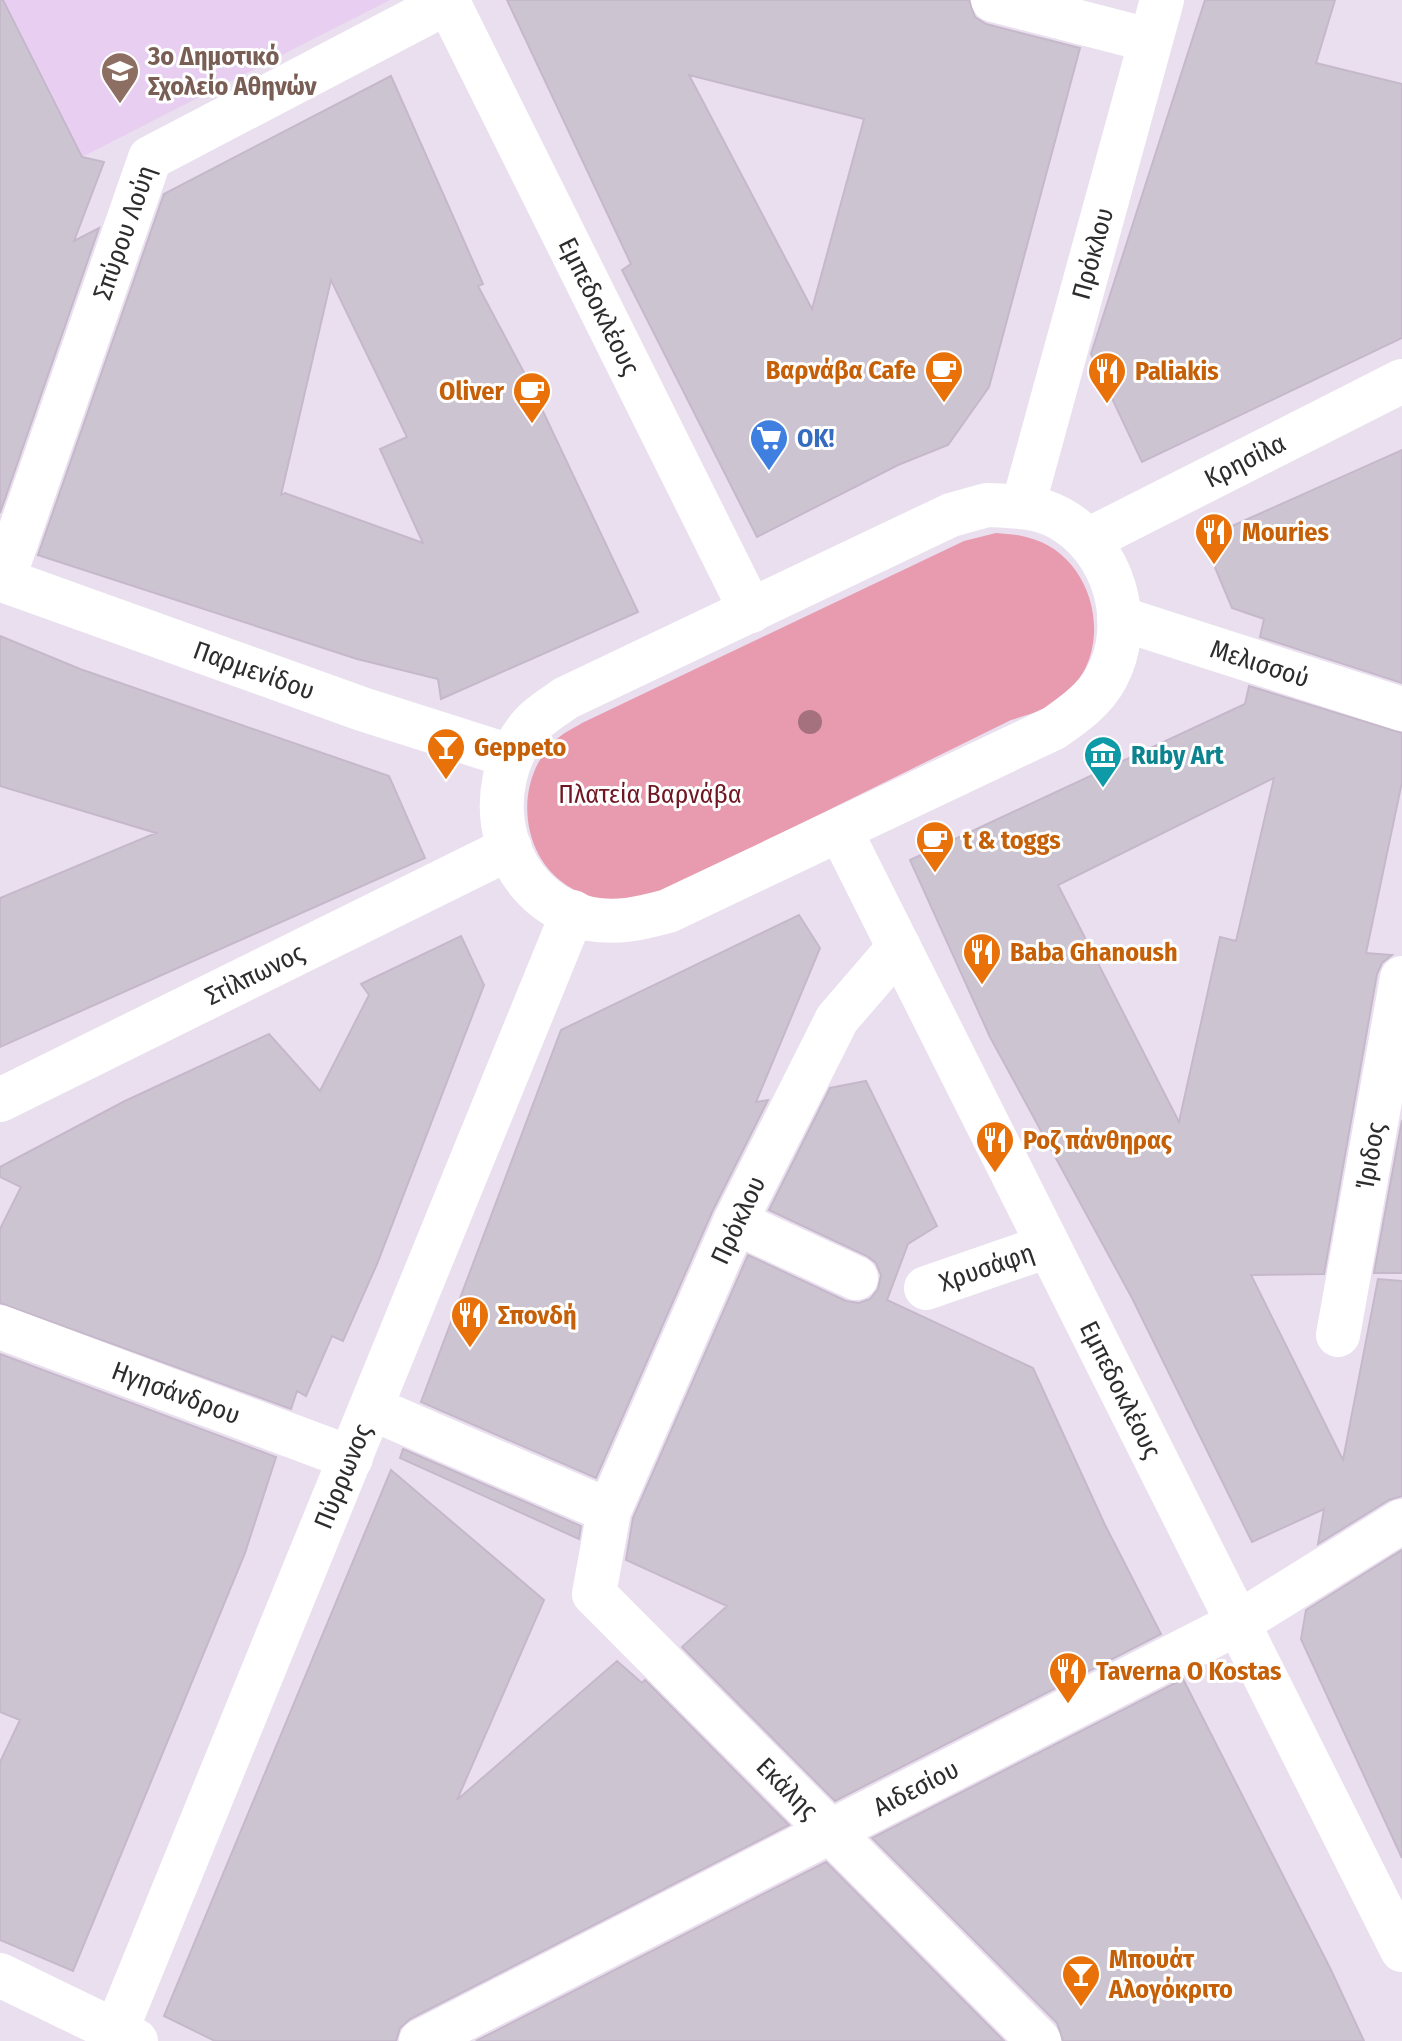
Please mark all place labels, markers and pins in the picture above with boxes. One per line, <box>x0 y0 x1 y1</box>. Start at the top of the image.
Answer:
place label: 3ο Δημοτικό Σχολείο Αθηνών <box>147 41 318 102</box>
school or university icon: 3ο Δημοτικό Σχολείο Αθηνών <box>99 50 141 105</box>
cafe icon: Βαρνάβα Cafe <box>923 349 965 404</box>
restaurant icon: Paliakis <box>1086 350 1128 405</box>
place label: Βαρνάβα Cafe <box>766 355 916 386</box>
place label: Paliakis <box>1135 356 1219 387</box>
cafe icon: Oliver <box>511 370 553 425</box>
place label: Oliver <box>439 376 504 407</box>
supermarket icon: OK! <box>748 417 790 472</box>
place label: OK! <box>797 423 834 454</box>
restaurant icon: Mouries <box>1193 511 1235 566</box>
place label: Mouries <box>1242 517 1329 548</box>
bar icon: Geppeto <box>425 726 467 781</box>
place label: Geppeto <box>474 732 567 763</box>
museum icon: Ruby Art <box>1082 734 1124 789</box>
place label: Ruby Art <box>1131 740 1224 771</box>
cafe icon: t & toggs <box>914 819 956 874</box>
place label: t & toggs <box>963 825 1061 856</box>
restaurant icon: Baba Ghanoush <box>961 931 1003 986</box>
place label: Baba Ghanoush <box>1010 937 1178 968</box>
restaurant icon: Ροζ πάνθηρας <box>974 1119 1016 1174</box>
place label: Ροζ πάνθηρας <box>1023 1125 1173 1156</box>
restaurant icon: Σπονδή <box>449 1294 491 1349</box>
place label: Σπονδή <box>498 1300 577 1331</box>
restaurant icon: Taverna O Kostas <box>1047 1650 1089 1705</box>
place label: Taverna O Kostas <box>1096 1656 1281 1687</box>
place label: Μπουάτ Αλογόκριτο <box>1108 1944 1233 2005</box>
bar icon: Μπουάτ Αλογόκριτο <box>1060 1953 1102 2008</box>

